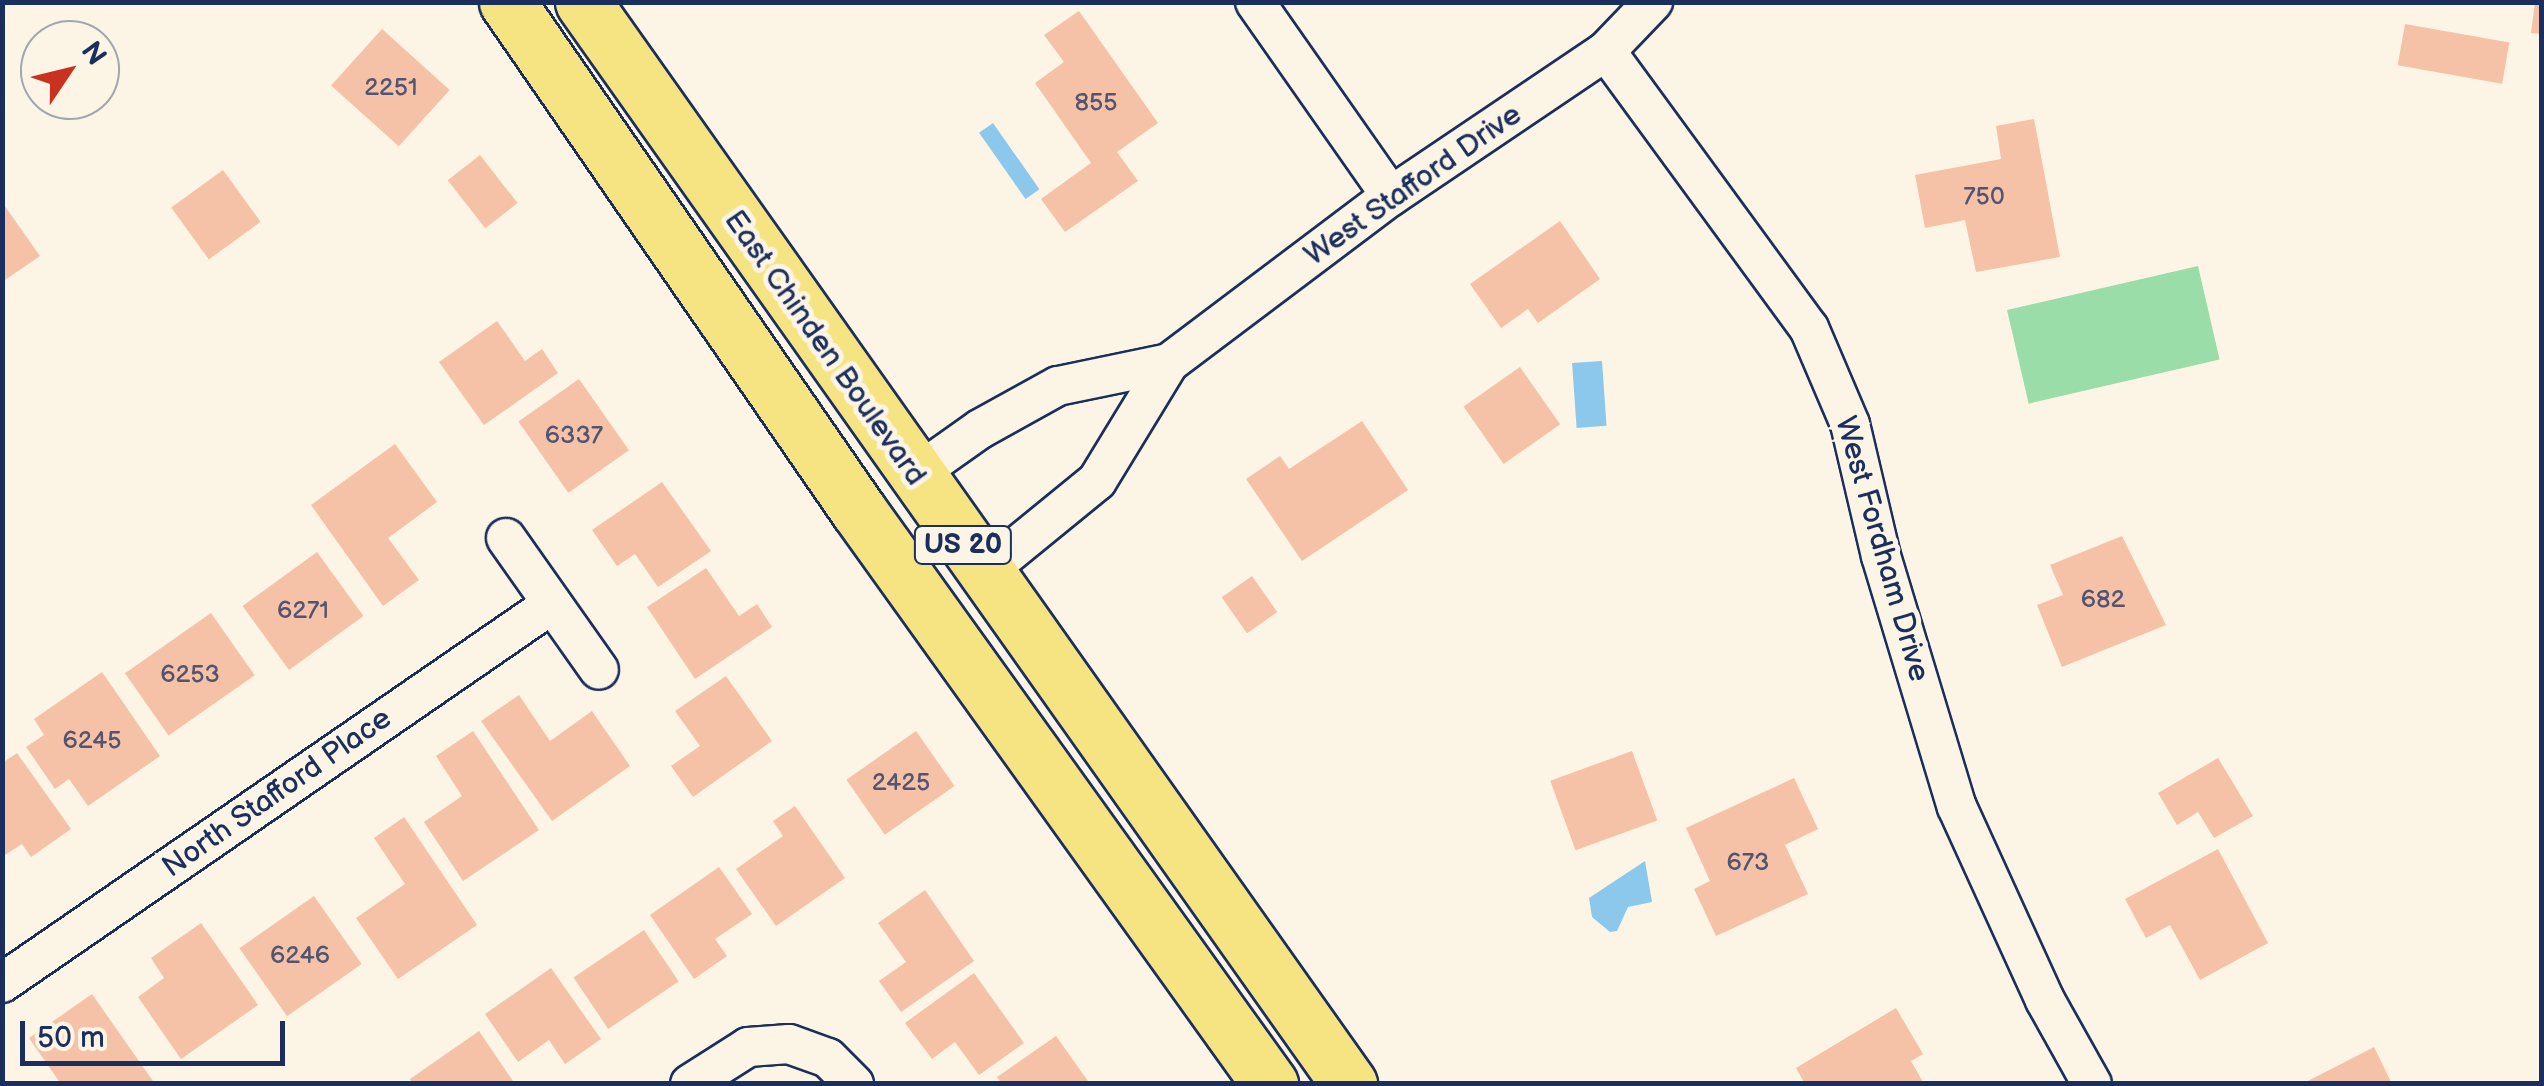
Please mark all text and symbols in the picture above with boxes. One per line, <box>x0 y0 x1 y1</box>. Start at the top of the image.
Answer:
north arrow <box>20 20 120 120</box>
text: N <box>74 36 113 72</box>
house number: 2251 <box>364 73 418 103</box>
house number: 855 <box>1074 88 1118 118</box>
street label: West Stafford Drive <box>1297 96 1529 274</box>
house number: 750 <box>1963 182 2005 212</box>
street label: East Chinden Boulevard <box>716 204 934 492</box>
street label: West Fordham Drive <box>1827 412 1937 686</box>
house number: 6337 <box>545 421 603 451</box>
road number: US 20 <box>913 522 1013 568</box>
house number: 682 <box>2081 585 2125 615</box>
house number: 6271 <box>277 596 329 626</box>
house number: 6253 <box>160 660 220 690</box>
street label: North Stafford Place <box>155 700 399 886</box>
house number: 6245 <box>62 726 122 756</box>
house number: 2425 <box>872 768 930 798</box>
house number: 673 <box>1727 848 1769 878</box>
house number: 6246 <box>270 941 330 971</box>
scale bar <box>25 1001 290 1063</box>
text: 50 m <box>37 1020 105 1056</box>

